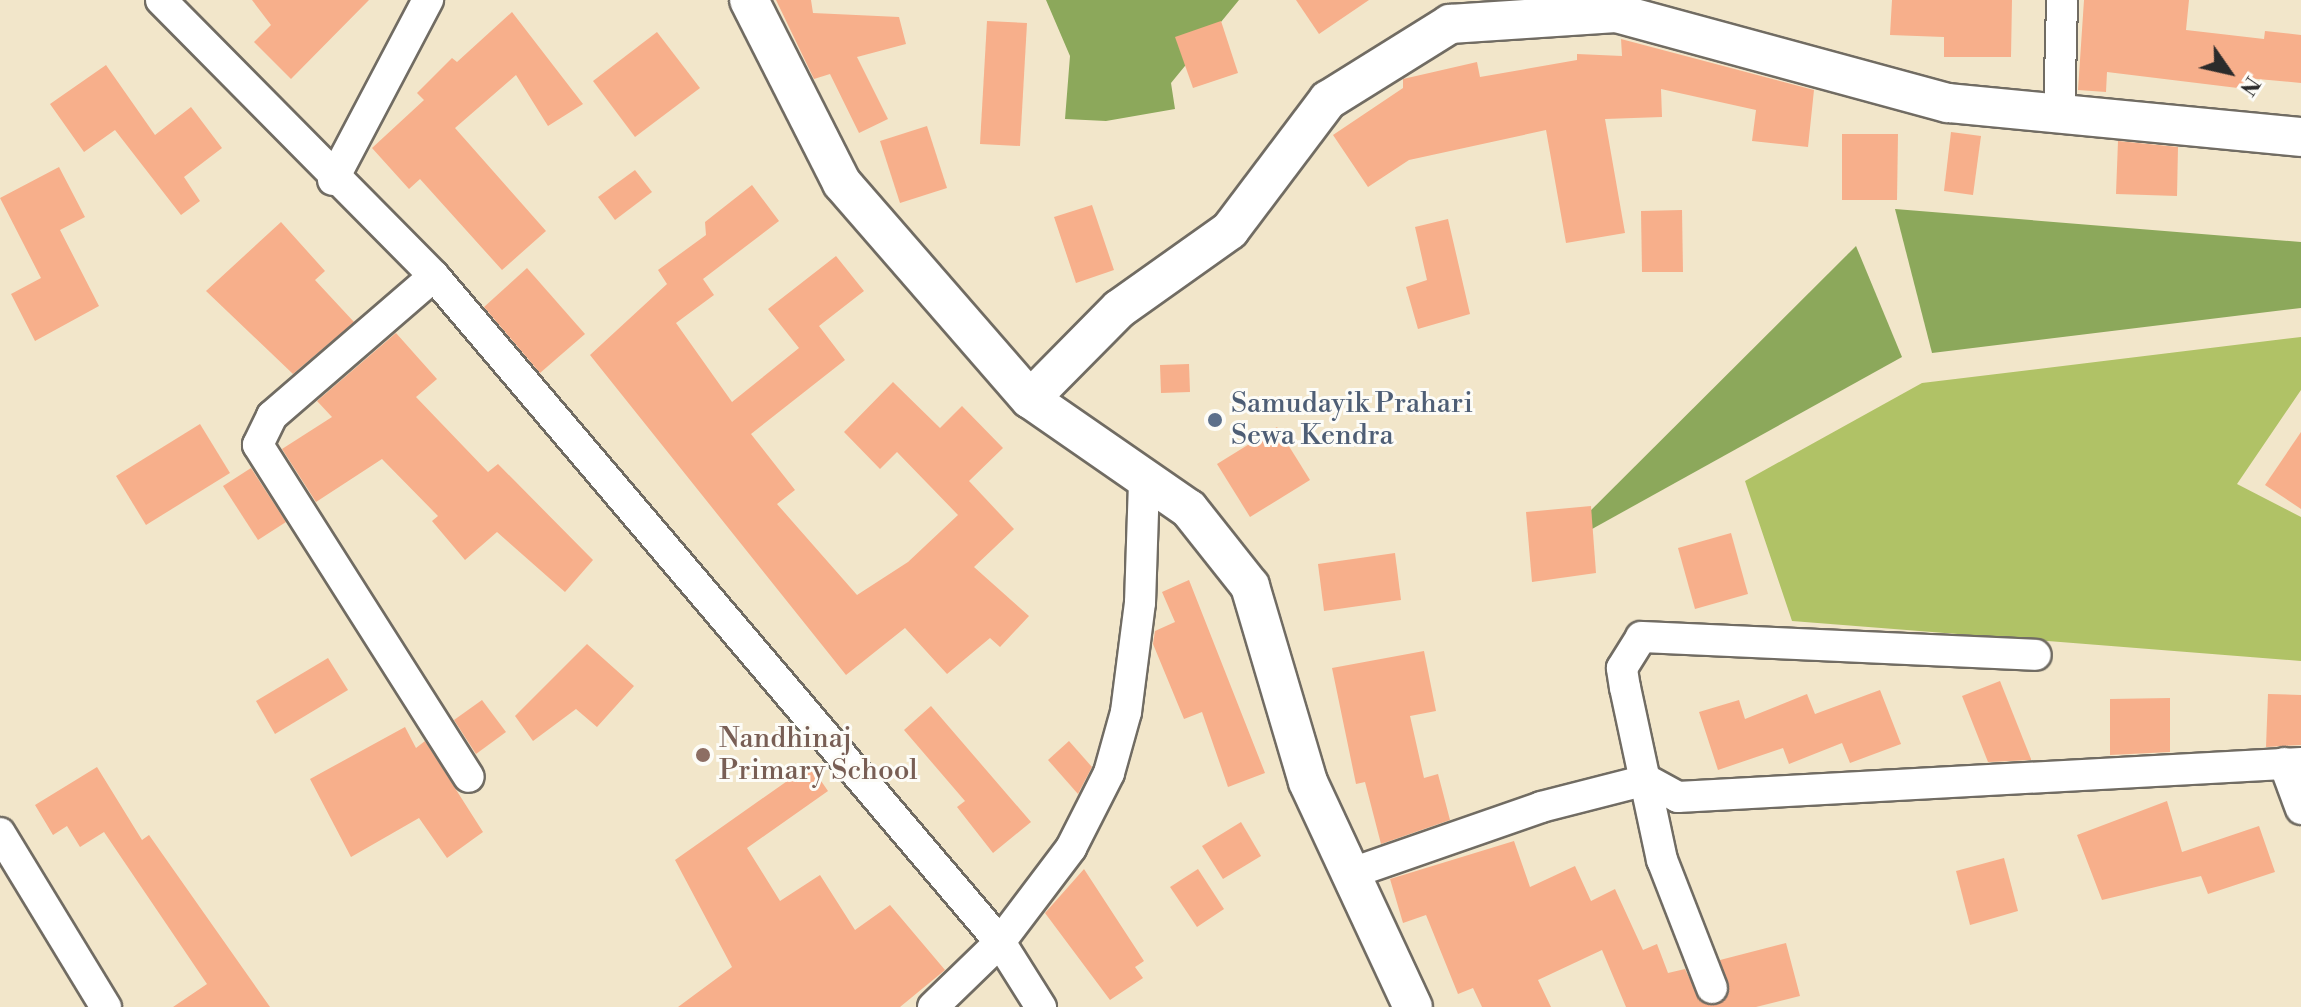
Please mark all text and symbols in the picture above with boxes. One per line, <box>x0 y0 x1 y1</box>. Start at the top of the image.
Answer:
north arrow <box>2189 32 2269 112</box>
text: N <box>2233 71 2265 100</box>
place label: Samudayik Prahari Sewa Kendra <box>1231 387 1473 453</box>
marker: Samudayik Prahari Sewa Kendra <box>1206 411 1224 429</box>
place label: Nandhinaj Primary School <box>719 722 918 788</box>
marker: Nandhinaj Primary School <box>694 746 712 764</box>

